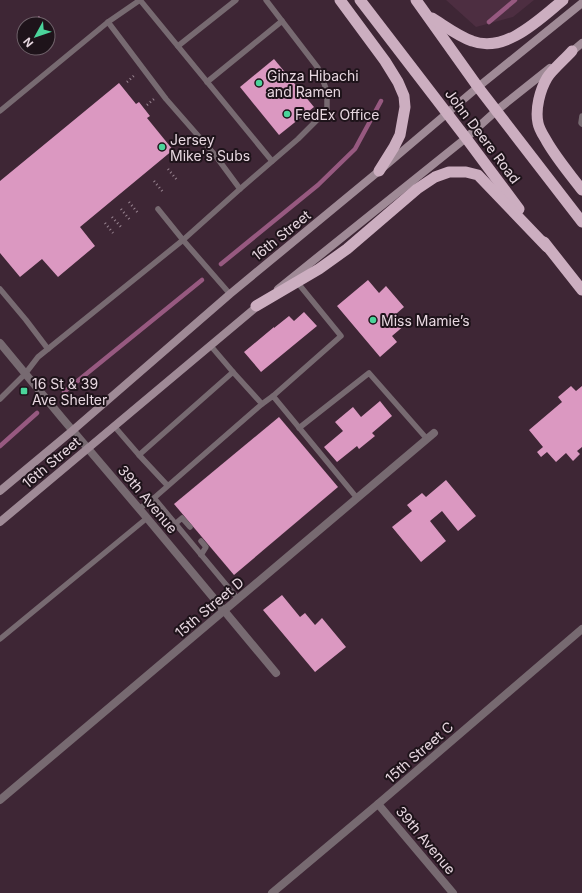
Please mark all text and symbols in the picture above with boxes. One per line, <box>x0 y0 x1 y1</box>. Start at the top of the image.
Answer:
north arrow <box>16 16 56 56</box>
text: N <box>20 35 36 50</box>
place label: Ginza Hibachi and Ramen <box>267 67 359 100</box>
marker: Ginza Hibachi and Ramen <box>254 78 264 88</box>
street label: John Deere Road <box>442 85 524 187</box>
place label: FedEx Office <box>295 106 380 123</box>
marker: FedEx Office <box>282 109 292 119</box>
place label: Jersey Mike's Subs <box>170 131 250 164</box>
marker: Jersey Mike's Subs <box>157 142 167 152</box>
street label: 16th Street <box>248 206 314 264</box>
place label: Miss Mamie’s <box>381 312 470 329</box>
marker: Miss Mamie’s <box>368 315 378 325</box>
place label: 16 St & 39 Ave Shelter <box>32 375 107 408</box>
marker: 16 St & 39 Ave Shelter <box>19 386 29 396</box>
street label: 16th Street <box>18 433 84 491</box>
street label: 39th Avenue <box>115 462 181 536</box>
street label: 15th Street D <box>171 573 247 641</box>
street label: 15th Street C <box>381 718 457 786</box>
street label: 39th Avenue <box>393 803 459 877</box>

